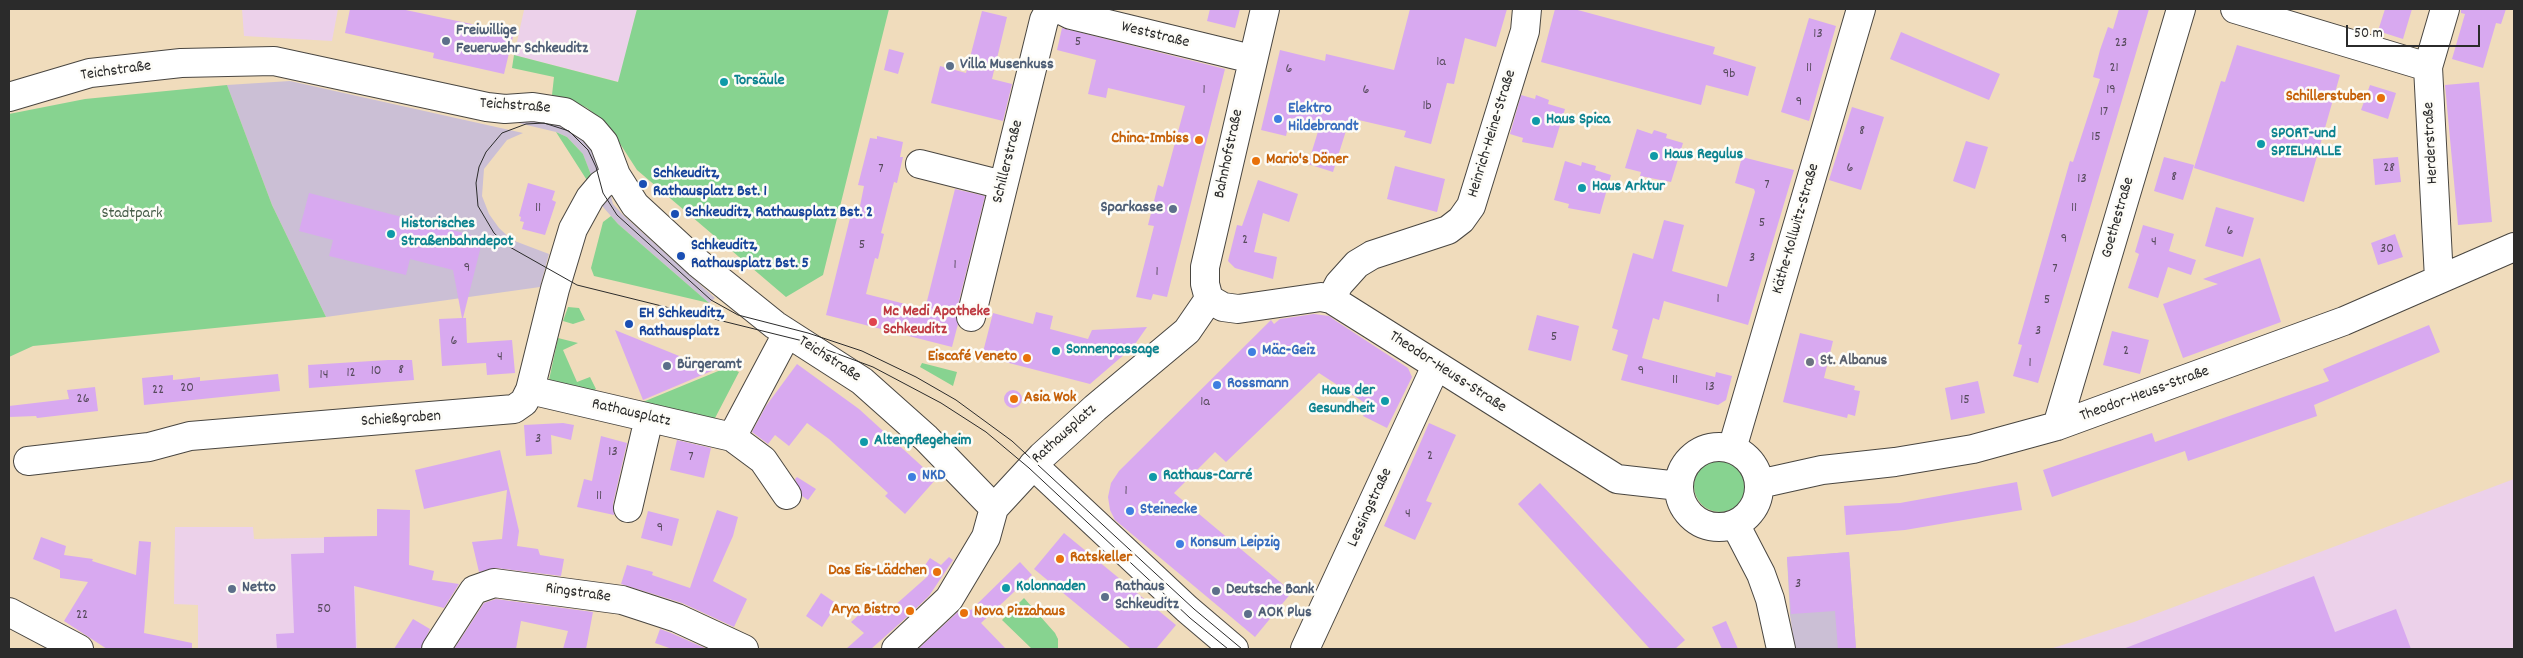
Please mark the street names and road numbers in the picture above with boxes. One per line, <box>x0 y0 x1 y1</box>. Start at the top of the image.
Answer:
street label: Weststraße <box>1119 18 1191 54</box>
street label: Teichstraße <box>80 58 152 86</box>
street label: Heinrich-Heine-Straße <box>1464 68 1522 200</box>
street label: Teichstraße <box>479 95 551 119</box>
street label: Herderstraße <box>2420 101 2444 185</box>
street label: Bahnhofstraße <box>1211 108 1249 200</box>
street label: Schillerstraße <box>989 118 1029 206</box>
street label: Käthe-Kollwitz-Straße <box>1769 161 1825 297</box>
street label: Goethestraße <box>2098 175 2140 261</box>
street label: Theodor-Heuss-Straße <box>1385 328 1509 418</box>
street label: Teichstraße <box>794 333 864 387</box>
street label: Theodor-Heuss-Straße <box>2078 363 2212 427</box>
street label: Rathausplatz <box>590 396 672 432</box>
street label: Rathausplatz <box>1029 401 1101 469</box>
street label: Schießgraben <box>360 408 442 432</box>
street label: Lessingstraße <box>1344 465 1398 551</box>
street label: Ringstraße <box>544 580 612 608</box>

